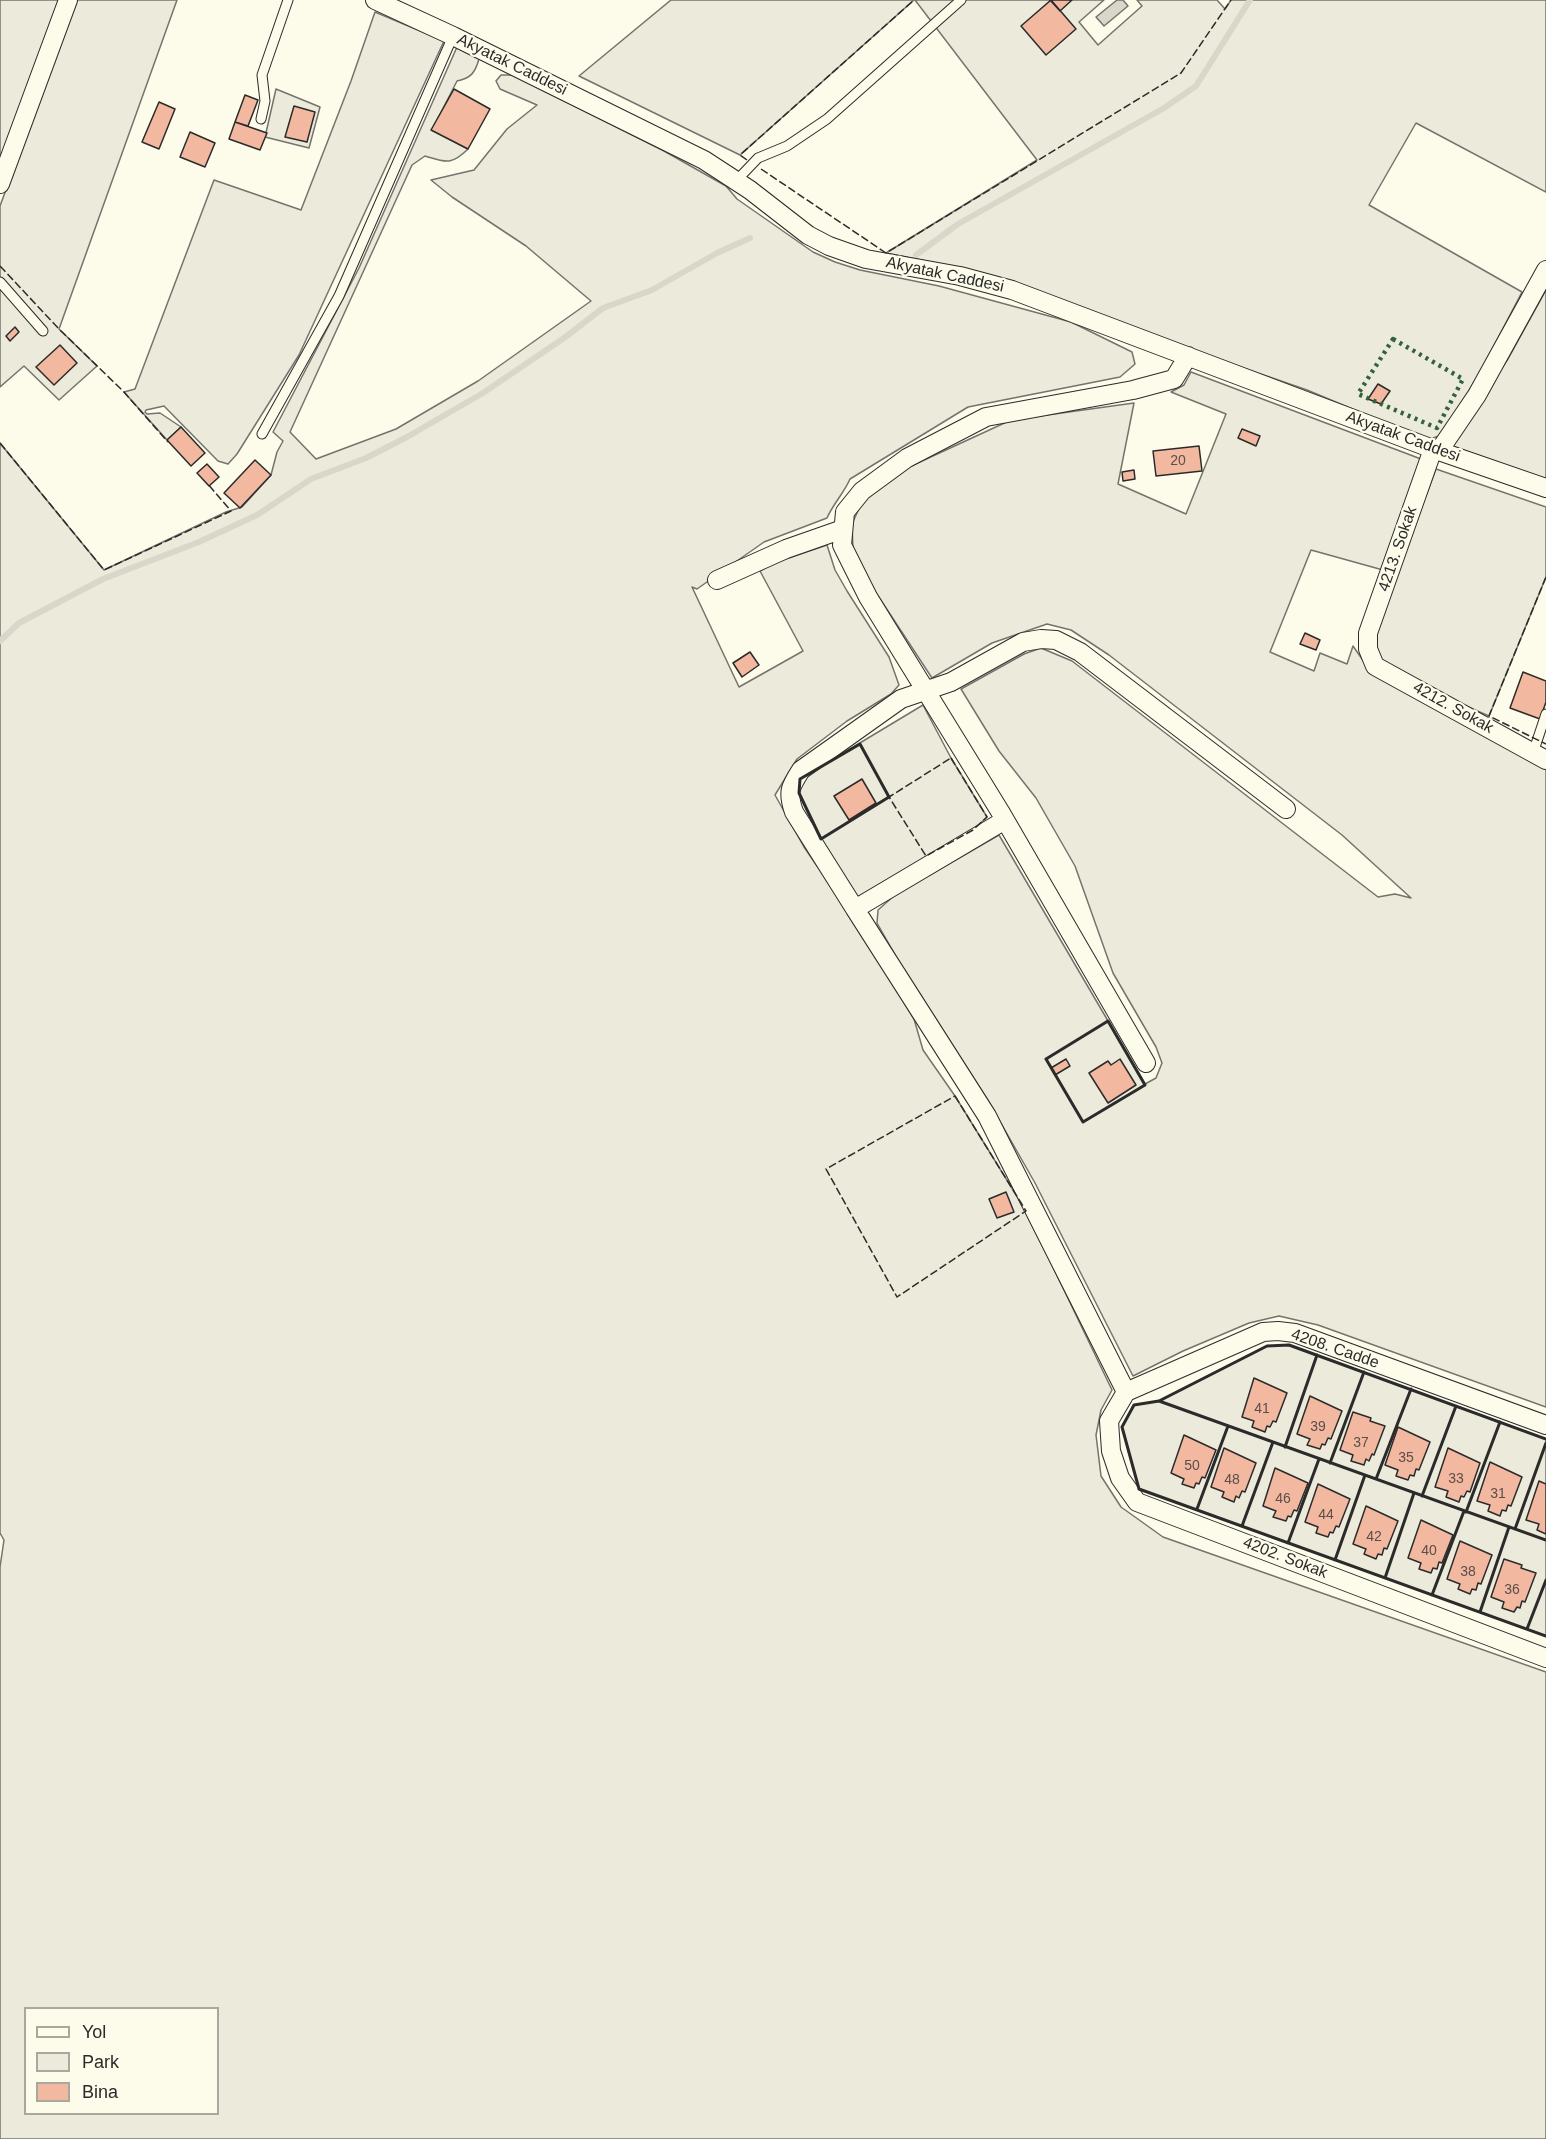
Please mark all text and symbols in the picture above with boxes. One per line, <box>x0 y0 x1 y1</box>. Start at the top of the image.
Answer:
street label: Akyatak Caddesi <box>454 30 570 100</box>
street label: Akyatak Caddesi <box>884 253 1006 297</box>
street label: Akyatak Caddesi <box>1343 407 1463 467</box>
house number: 20 <box>1170 453 1186 469</box>
street label: 4213. Sokak <box>1374 504 1422 594</box>
street label: 4212. Sokak <box>1409 678 1497 738</box>
street label: 4208. Cadde <box>1289 1325 1381 1373</box>
house number: 41 <box>1254 1401 1270 1417</box>
house number: 39 <box>1310 1419 1326 1435</box>
house number: 37 <box>1353 1435 1369 1451</box>
house number: 35 <box>1398 1450 1414 1466</box>
house number: 50 <box>1184 1458 1200 1474</box>
house number: 33 <box>1448 1471 1464 1487</box>
house number: 48 <box>1224 1472 1240 1488</box>
house number: 31 <box>1490 1486 1506 1502</box>
house number: 46 <box>1275 1491 1291 1507</box>
house number: 44 <box>1318 1507 1334 1523</box>
house number: 42 <box>1366 1529 1382 1545</box>
street label: 4202. Sokak <box>1240 1533 1330 1583</box>
house number: 40 <box>1421 1543 1437 1559</box>
house number: 38 <box>1460 1564 1476 1580</box>
house number: 36 <box>1504 1582 1520 1598</box>
legend <box>24 2007 219 2115</box>
text: Yol <box>82 2022 106 2042</box>
text: Park <box>82 2052 119 2072</box>
text: Bina <box>82 2082 118 2102</box>

